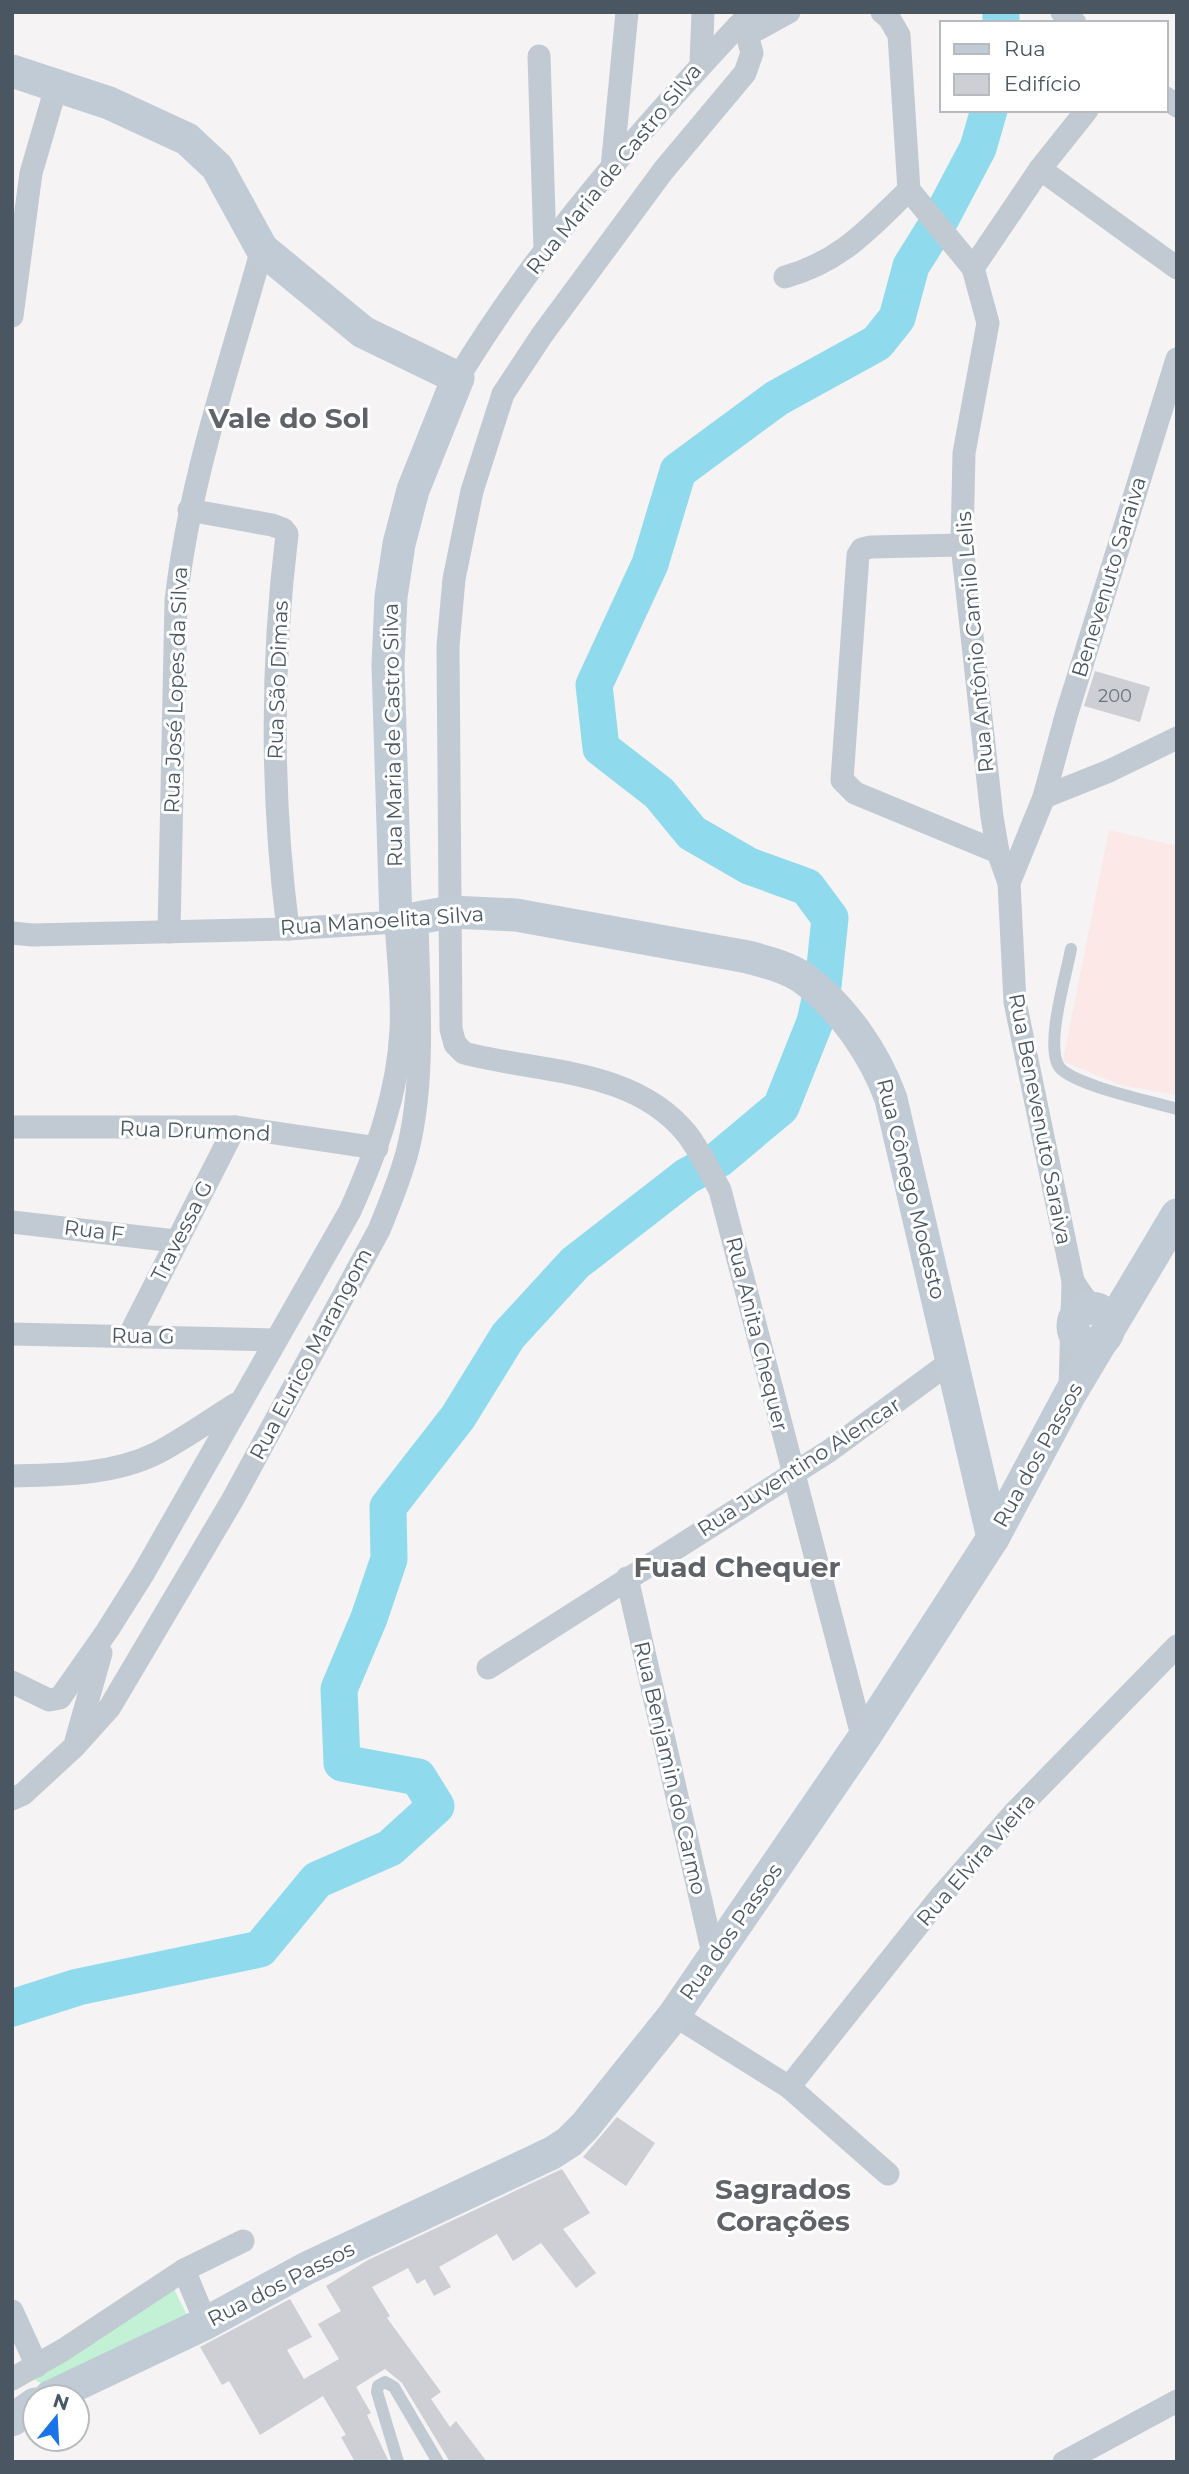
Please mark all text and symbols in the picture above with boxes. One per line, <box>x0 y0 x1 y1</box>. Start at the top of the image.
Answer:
legend <box>940 21 1168 112</box>
text: Rua <box>1004 36 1046 61</box>
street label: Rua Maria de Castro Silva <box>521 58 706 279</box>
text: Edifício <box>1004 71 1081 96</box>
district label: Vale do Sol <box>208 401 369 435</box>
street label: Benevenuto Saraiva <box>1066 474 1151 680</box>
street label: Rua Antônio Camilo Lelis <box>951 510 998 774</box>
street label: Rua José Lopes da Silva <box>159 566 192 814</box>
street label: Rua São Dimas <box>262 600 293 760</box>
street label: Rua Maria de Castro Silva <box>378 603 407 867</box>
house number: 200 <box>1098 685 1132 707</box>
street label: Rua Manoelita Silva <box>279 901 485 940</box>
street label: Rua Benevenuto Saraiva <box>1004 991 1077 1247</box>
street label: Rua Cônego Modesto <box>872 1076 951 1302</box>
street label: Rua Drumond <box>119 1115 271 1146</box>
street label: Travessa G <box>145 1176 218 1285</box>
street label: Rua F <box>63 1214 126 1247</box>
street label: Rua Anita Chequer <box>721 1234 794 1434</box>
street label: Rua Eurico Marangom <box>244 1244 377 1464</box>
street label: Rua G <box>111 1322 175 1349</box>
street label: Rua dos Passos <box>988 1378 1088 1531</box>
street label: Rua Juventino Alencar <box>693 1392 905 1542</box>
district label: Fuad Chequer <box>633 1550 841 1584</box>
street label: Rua Benjamin do Carmo <box>629 1639 712 1897</box>
street label: Rua Elvira Vieira <box>911 1788 1040 1931</box>
street label: Rua dos Passos <box>674 1858 787 2005</box>
district label: Sagrados Corações <box>715 2172 851 2238</box>
street label: Rua dos Passos <box>203 2236 358 2331</box>
north arrow <box>21 2383 91 2453</box>
text: N <box>50 2389 72 2416</box>

